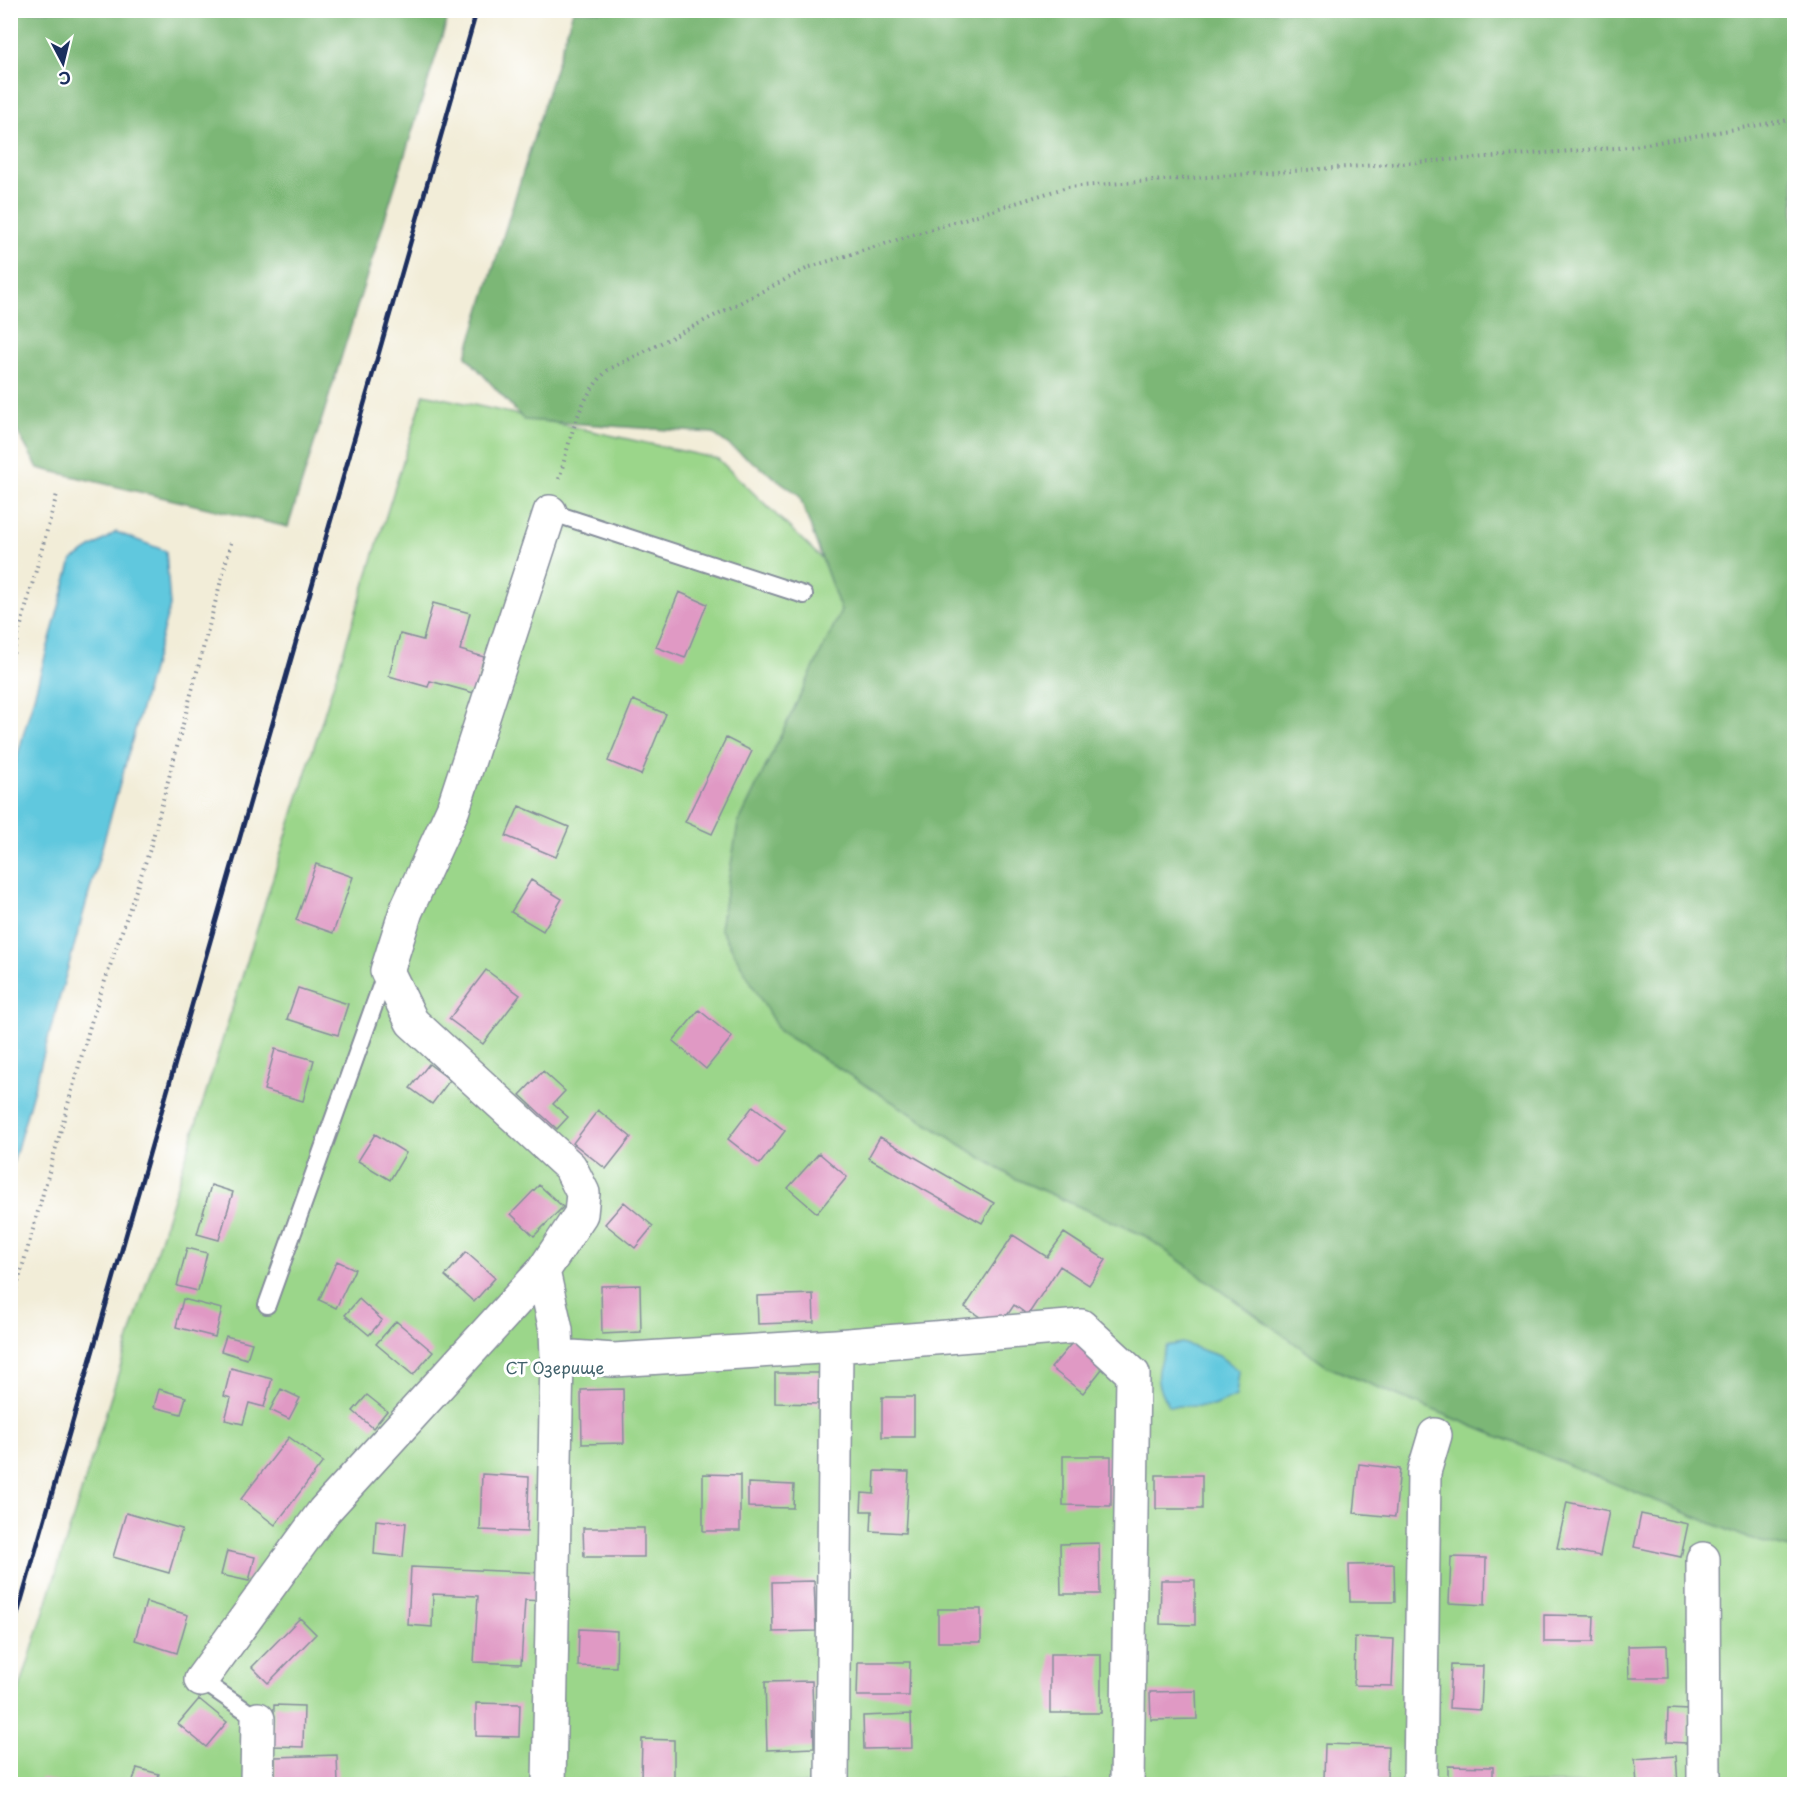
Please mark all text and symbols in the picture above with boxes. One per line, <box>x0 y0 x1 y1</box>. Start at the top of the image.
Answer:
north arrow <box>33 33 93 93</box>
text: С <box>58 66 72 92</box>
park label: СТ Озерище <box>506 1355 604 1379</box>

